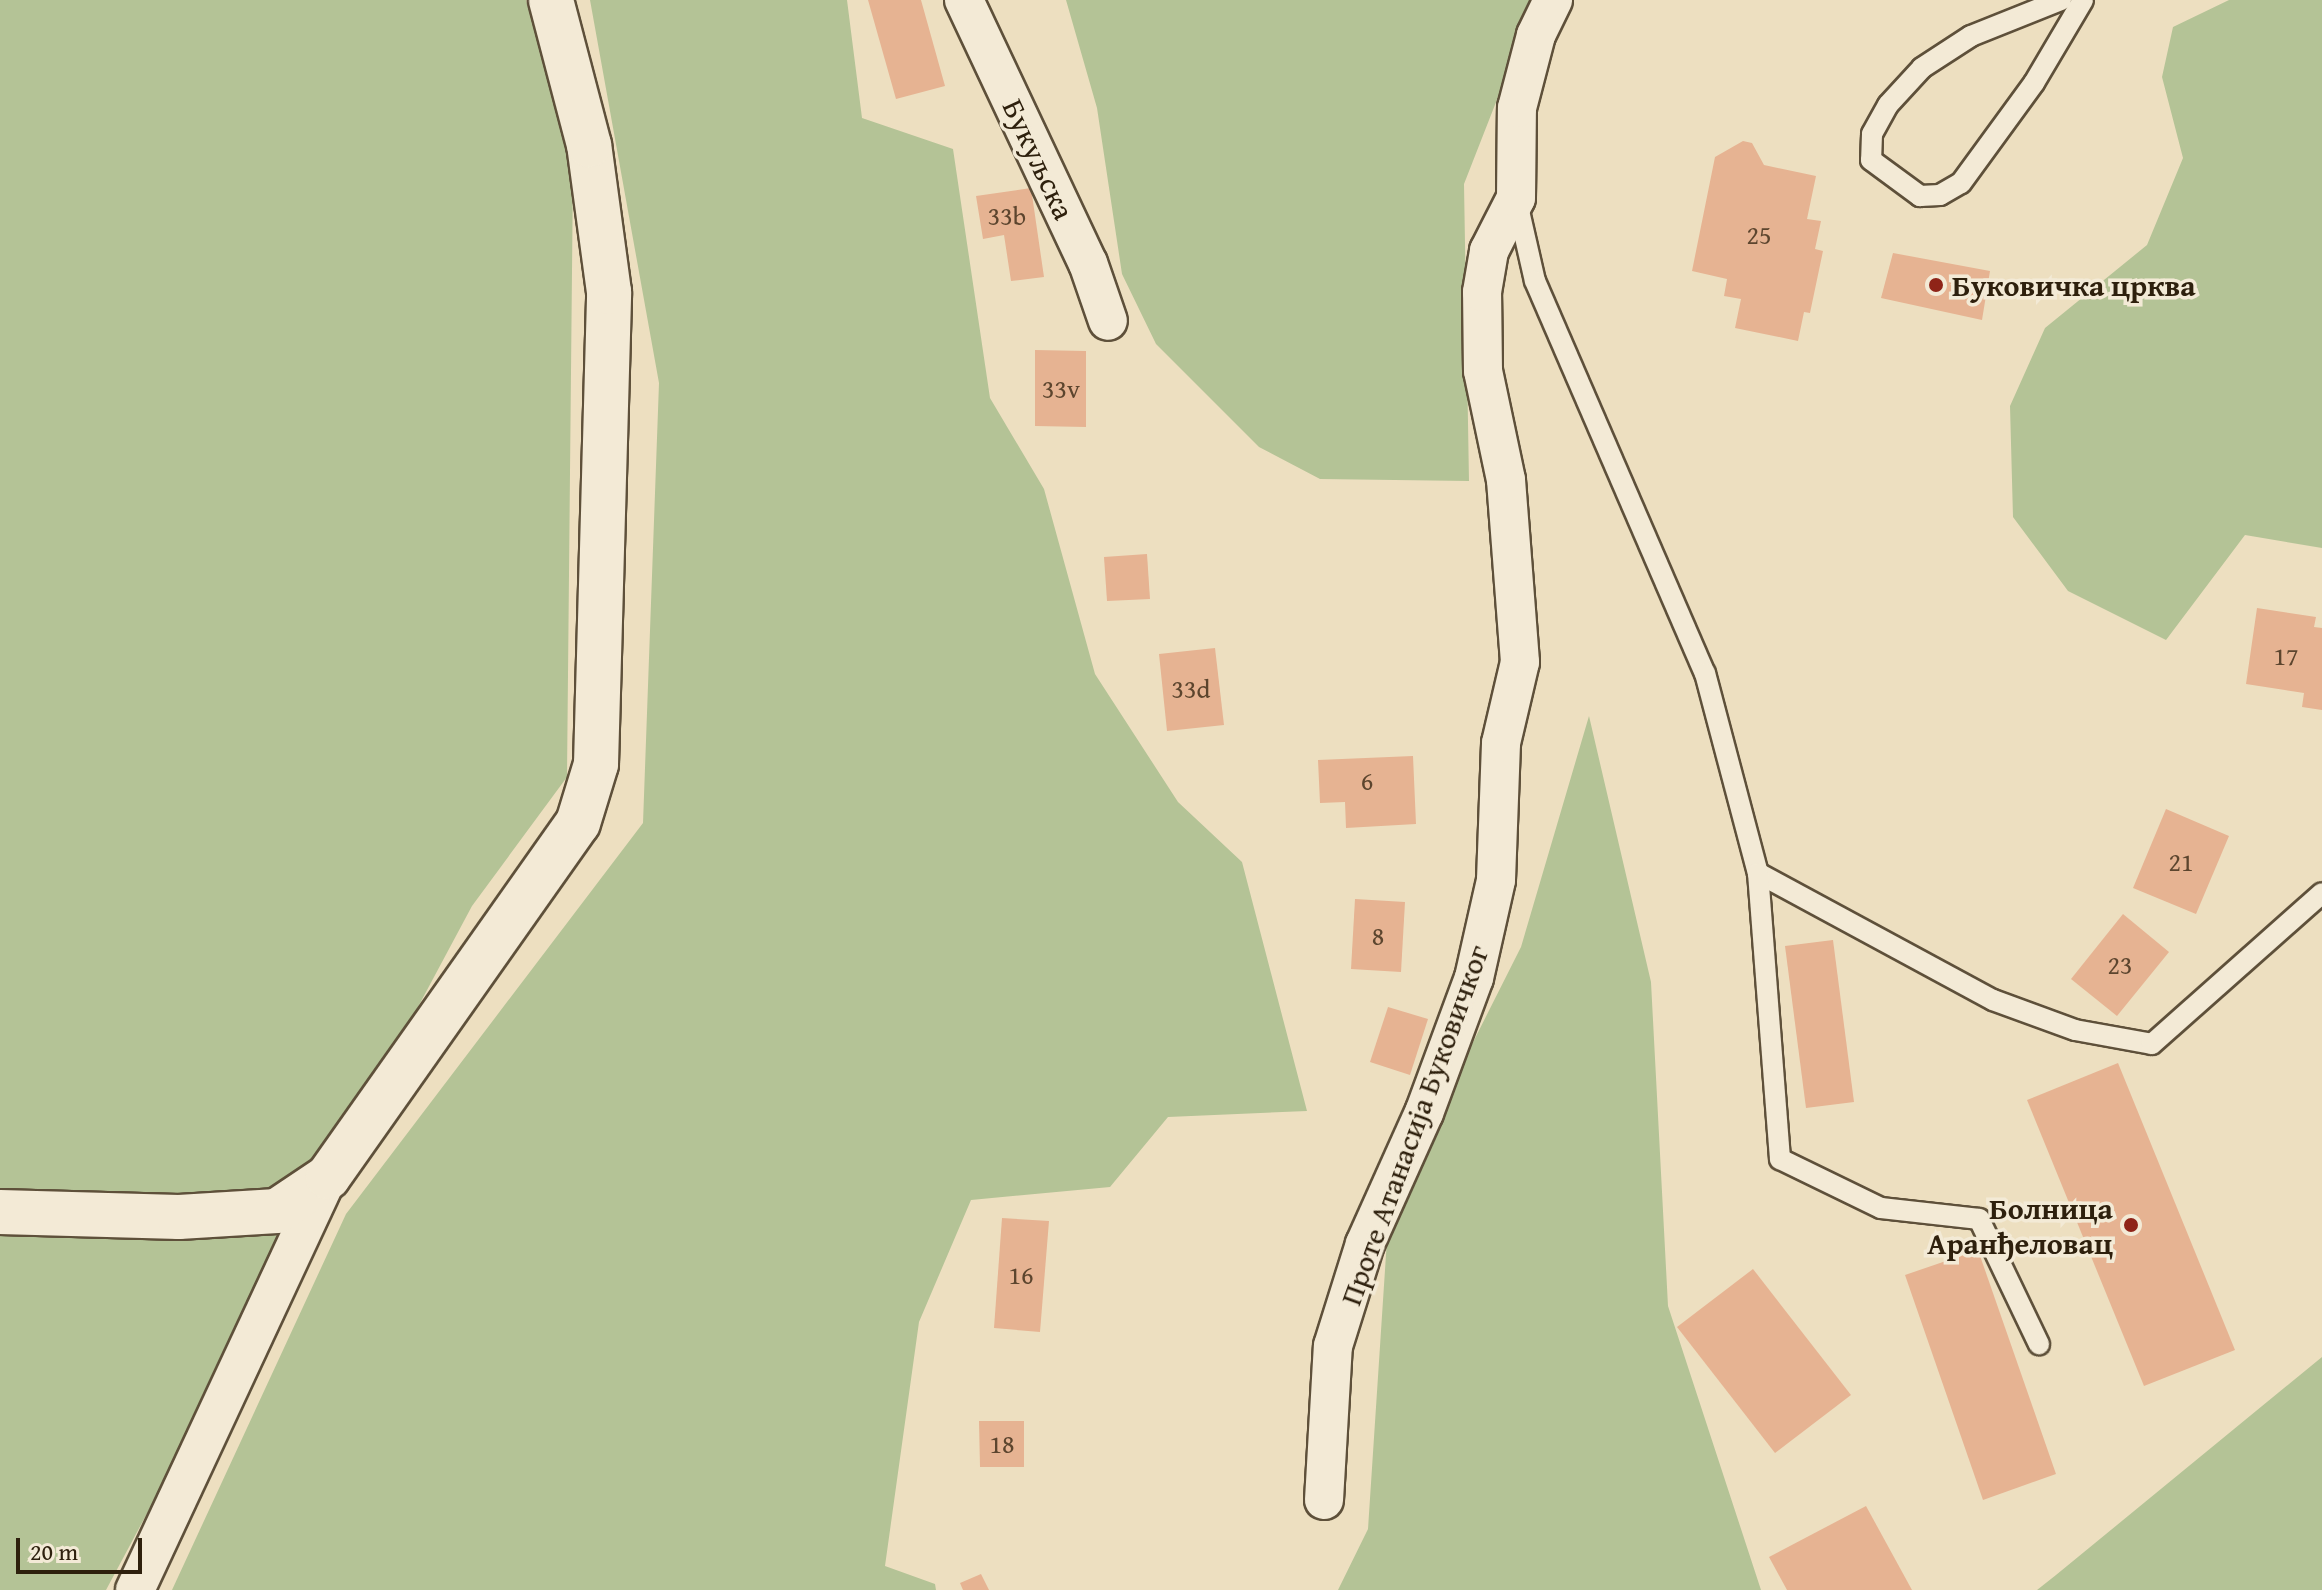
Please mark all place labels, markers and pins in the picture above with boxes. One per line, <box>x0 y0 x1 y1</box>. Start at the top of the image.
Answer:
place label: Буковичка црква <box>1952 267 2196 303</box>
marker: Буковичка црква <box>1927 276 1945 294</box>
place label: Болница Аранђеловац <box>1927 1190 2113 1260</box>
marker: Болница Аранђеловац <box>2120 1214 2142 1236</box>

